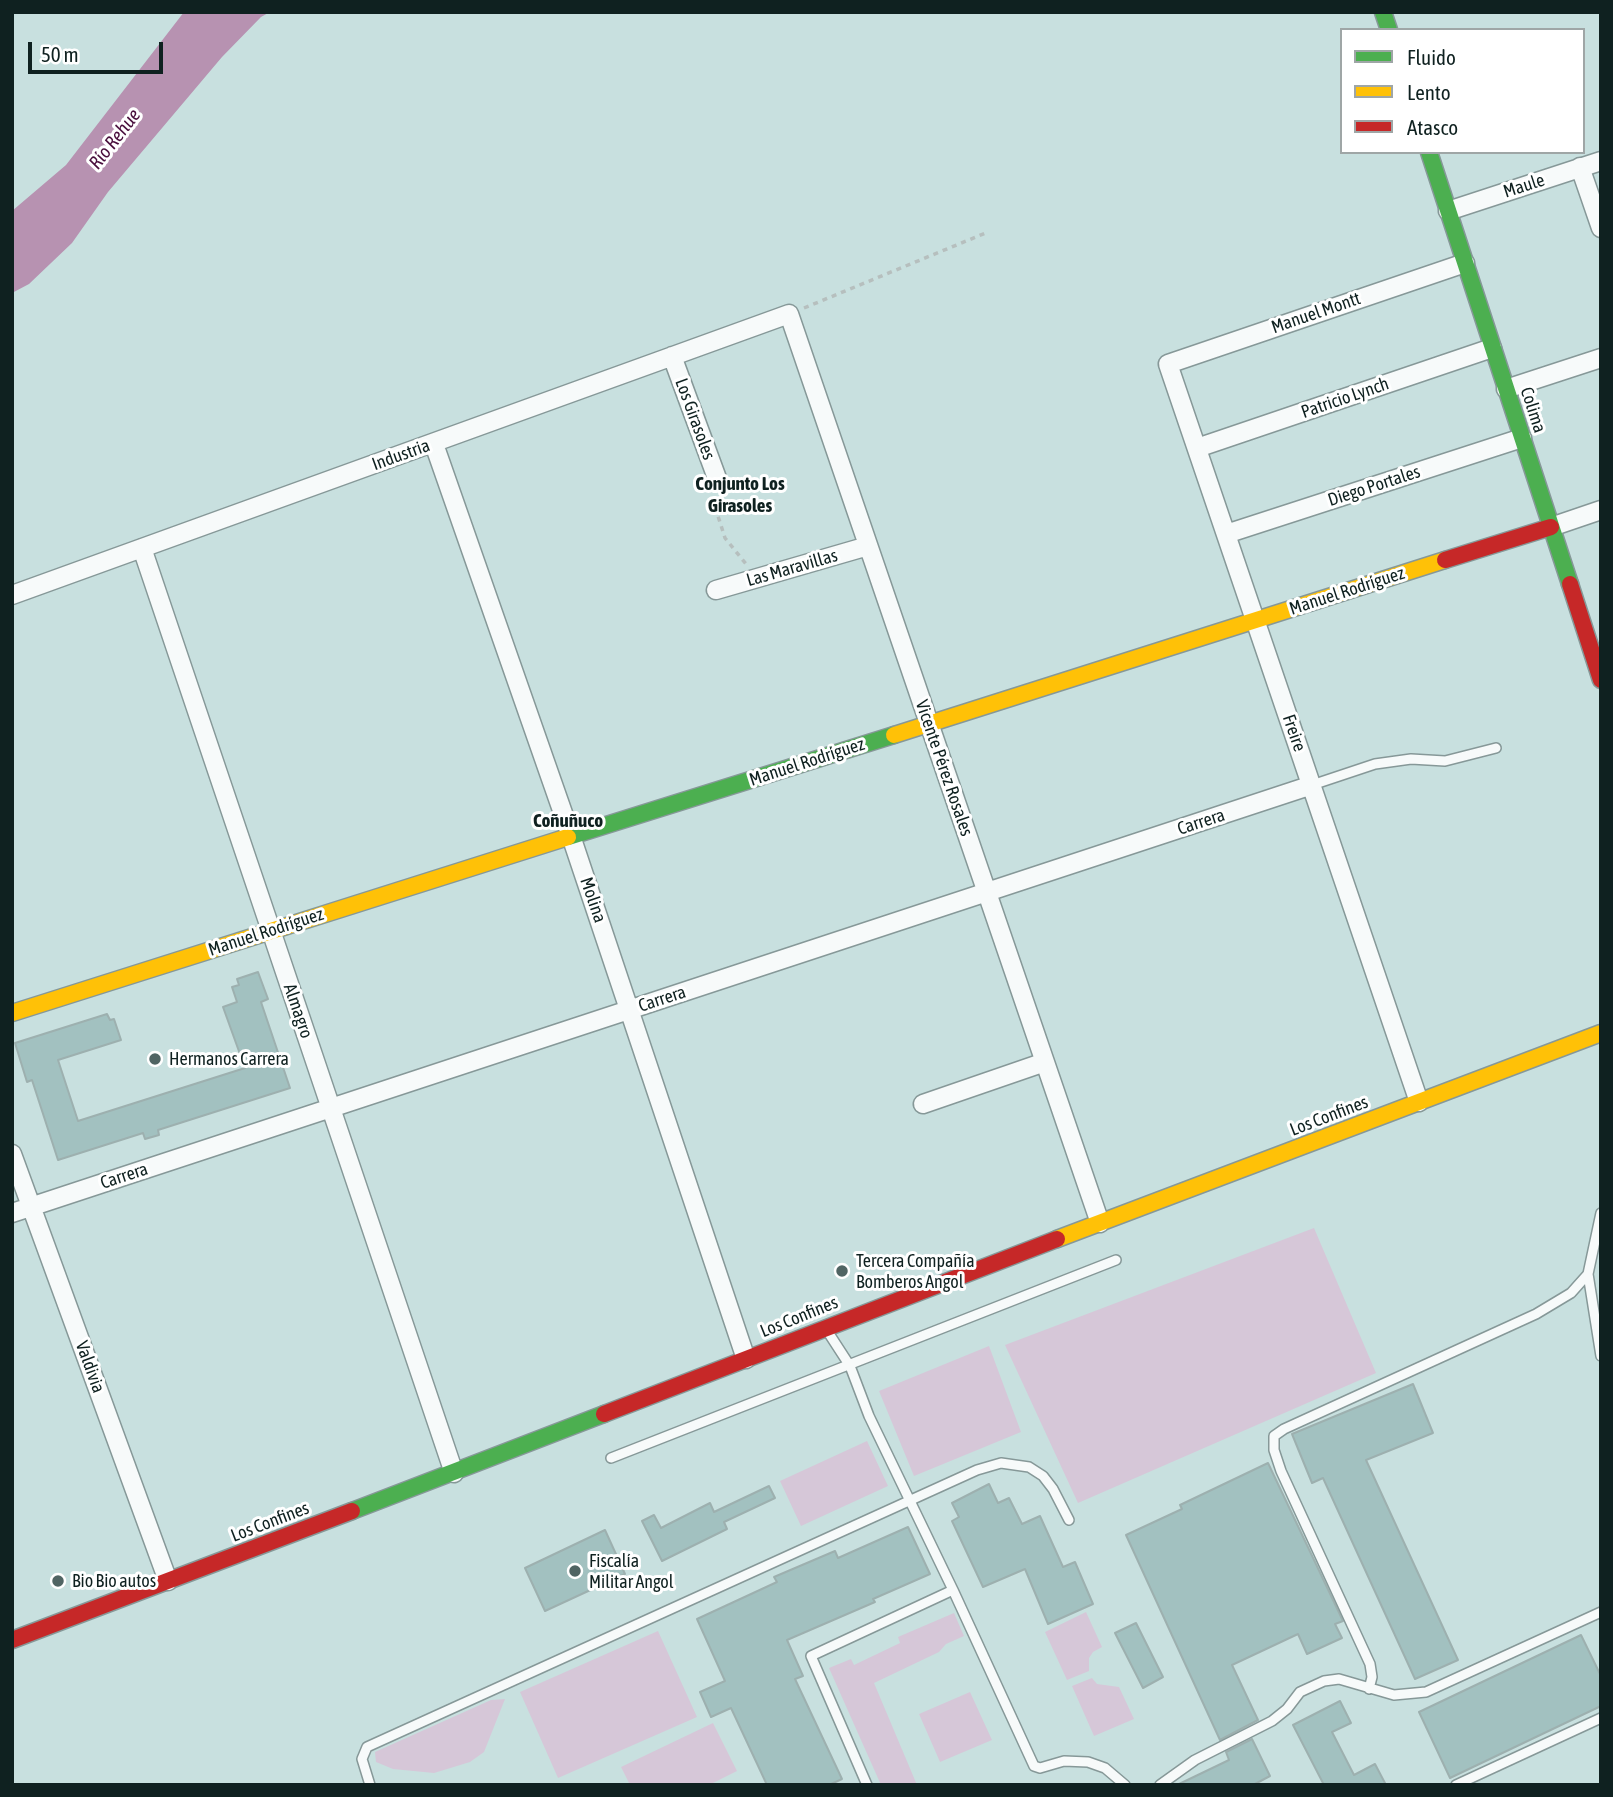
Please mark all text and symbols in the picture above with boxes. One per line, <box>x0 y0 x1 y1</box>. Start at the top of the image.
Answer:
scale bar <box>32 28 166 72</box>
legend <box>1340 28 1585 154</box>
text: 50 m <box>41 42 79 66</box>
text: Fluido <box>1407 45 1456 69</box>
text: Lento <box>1407 80 1451 104</box>
water label: Río Rehue <box>84 104 146 174</box>
text: Atasco <box>1407 115 1458 139</box>
street label: Maule <box>1501 169 1547 203</box>
street label: Manuel Montt <box>1269 288 1363 338</box>
street label: Patricio Lynch <box>1298 373 1392 423</box>
street label: Los Girasoles <box>670 375 720 463</box>
street label: Colima <box>1515 384 1551 436</box>
street label: Industria <box>369 435 433 475</box>
street label: Diego Portales <box>1325 461 1423 511</box>
district label: Conjunto Los Girasoles <box>695 473 785 517</box>
street label: Las Maravillas <box>744 545 840 591</box>
street label: Manuel Rodríguez <box>1287 562 1407 620</box>
street label: Vicente Pérez Rosales <box>911 697 977 839</box>
street label: Freire <box>1278 712 1310 754</box>
street label: Manuel Rodríguez <box>747 733 867 791</box>
street label: Carrera <box>1175 804 1227 840</box>
district label: Coñuñuco <box>533 810 603 832</box>
street label: Molina <box>575 874 611 926</box>
street label: Manuel Rodríguez <box>206 903 326 961</box>
street label: Almagro <box>279 981 317 1041</box>
street label: Carrera <box>636 981 688 1017</box>
place label: Hermanos Carrera <box>169 1048 289 1070</box>
marker: Hermanos Carrera <box>147 1051 163 1067</box>
street label: Los Confines <box>1287 1091 1371 1141</box>
street label: Carrera <box>98 1158 150 1194</box>
place label: Tercera Compañía Bomberos Angol <box>856 1250 975 1292</box>
marker: Tercera Compañía Bomberos Angol <box>834 1263 850 1279</box>
street label: Los Confines <box>757 1292 841 1342</box>
street label: Valdivia <box>71 1338 109 1396</box>
street label: Los Confines <box>228 1497 312 1547</box>
place label: Fiscalía Militar Angol <box>589 1550 674 1592</box>
marker: Fiscalía Militar Angol <box>567 1563 583 1579</box>
place label: Bio Bio autos <box>72 1570 156 1592</box>
marker: Bio Bio autos <box>50 1573 66 1589</box>

